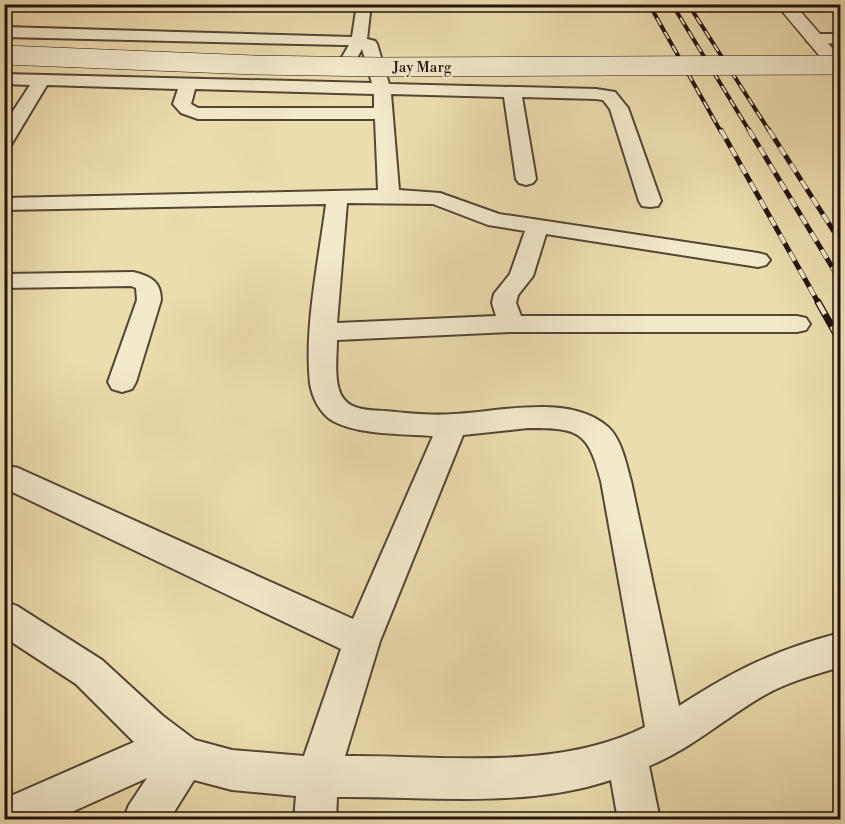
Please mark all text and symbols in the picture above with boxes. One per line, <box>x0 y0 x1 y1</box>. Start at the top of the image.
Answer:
street label: Jay Marg <box>391 58 452 77</box>

